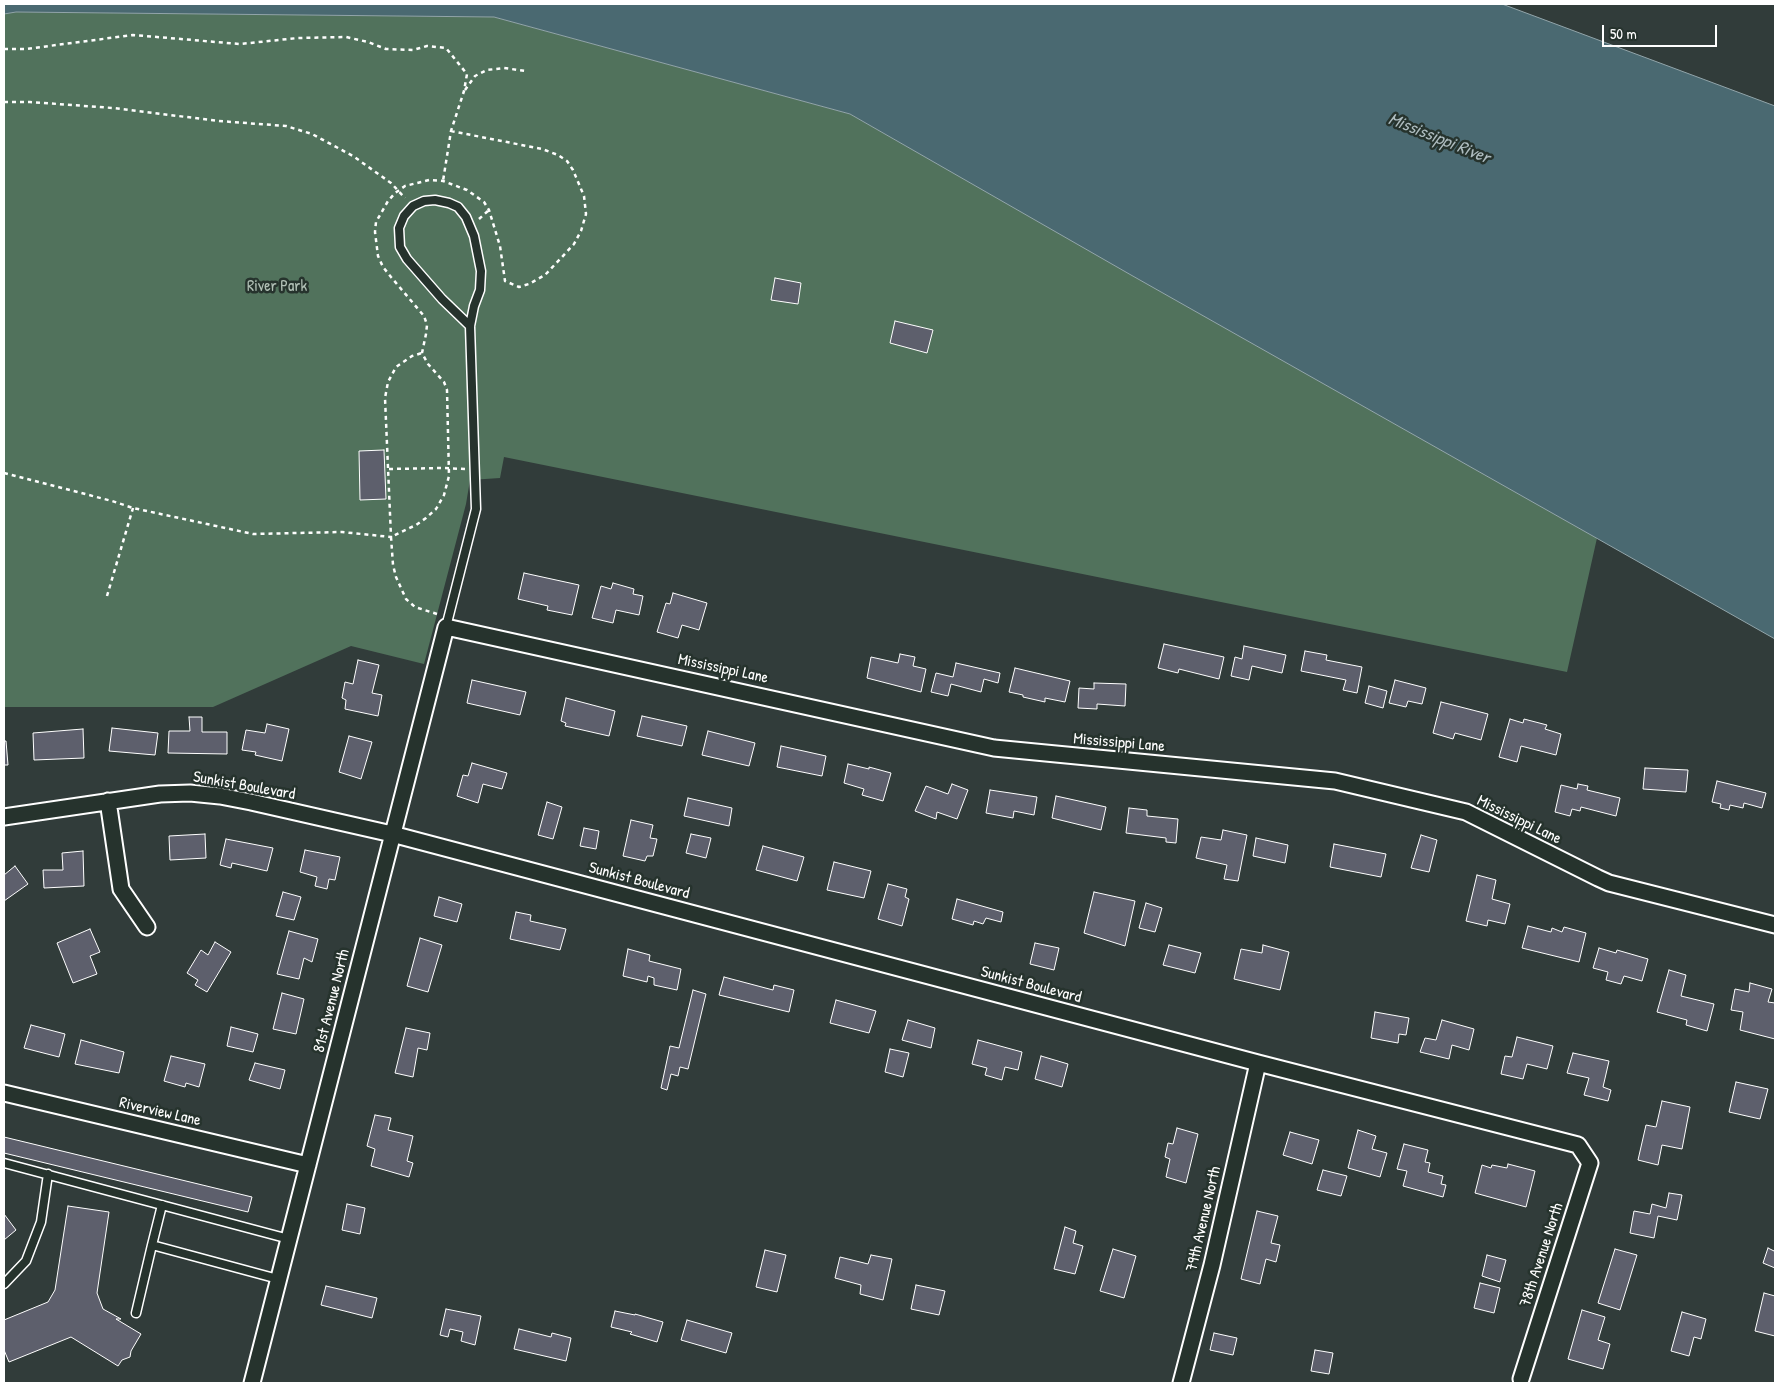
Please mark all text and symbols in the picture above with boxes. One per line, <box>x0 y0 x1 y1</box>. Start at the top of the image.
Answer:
scale bar <box>1604 15 1719 47</box>
text: 50 m <box>1610 23 1637 44</box>
water label: Mississippi River <box>1385 109 1493 169</box>
park label: River Park <box>247 277 307 297</box>
street label: Mississippi Lane <box>676 650 770 688</box>
street label: Mississippi Lane <box>1072 729 1166 757</box>
street label: Sunkist Boulevard <box>192 768 296 804</box>
street label: Mississippi Lane <box>1474 791 1564 849</box>
street label: Sunkist Boulevard <box>587 858 691 904</box>
street label: 81st Avenue North <box>310 947 354 1055</box>
street label: Sunkist Boulevard <box>979 962 1083 1008</box>
street label: Riverview Lane <box>117 1093 203 1131</box>
street label: 79th Avenue North <box>1183 1165 1225 1273</box>
street label: 78th Avenue North <box>1516 1201 1568 1309</box>

